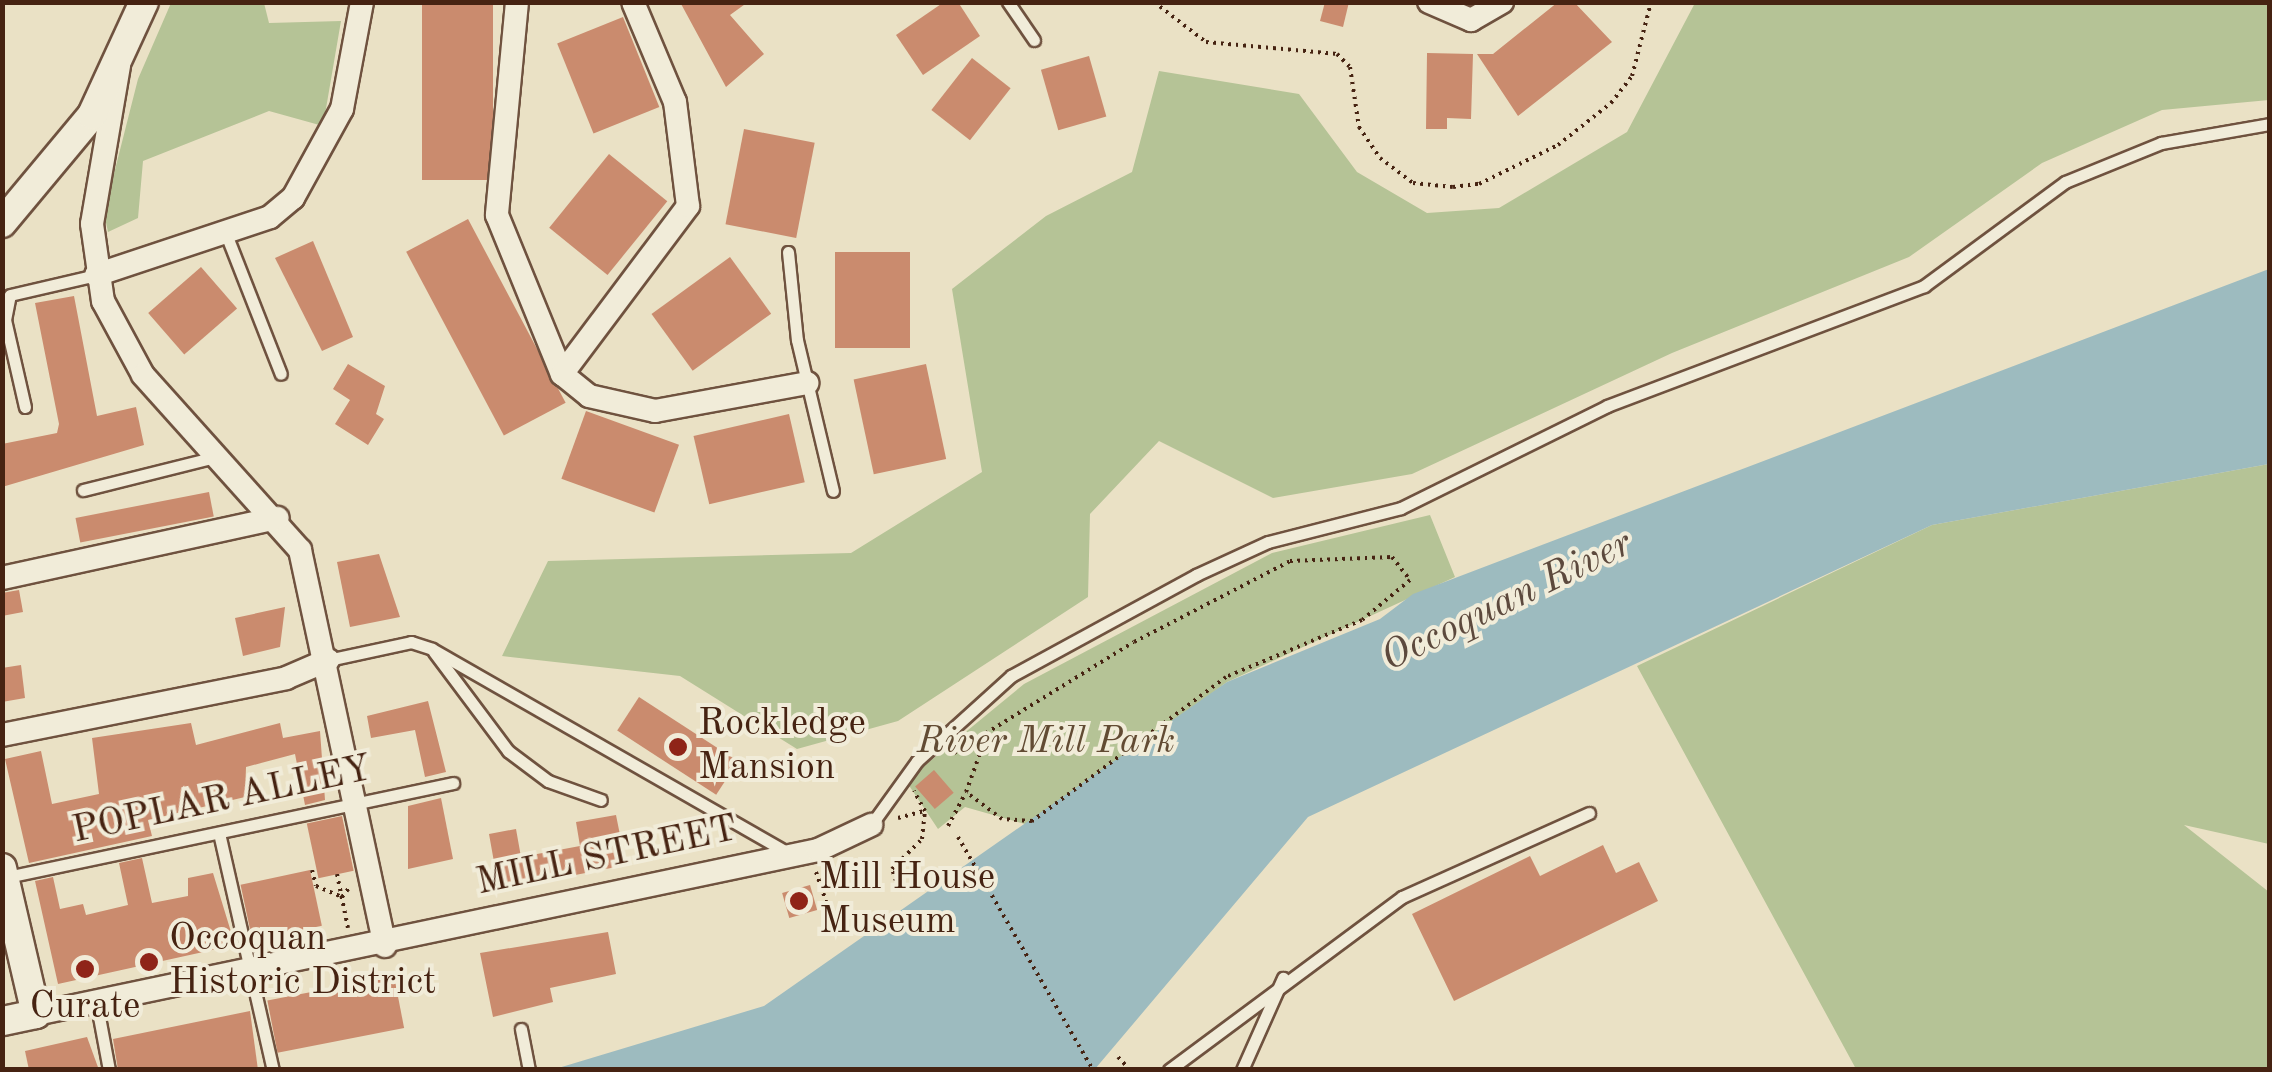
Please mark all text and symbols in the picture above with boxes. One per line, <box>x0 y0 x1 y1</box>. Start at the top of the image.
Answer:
water label: Occoquan River <box>1374 521 1640 683</box>
place label: Rockledge Mansion <box>698 702 866 792</box>
park label: River Mill Park <box>917 720 1175 766</box>
marker: Rockledge Mansion <box>667 736 689 758</box>
street label: POPLAR ALLEY <box>68 747 376 855</box>
street label: MILL STREET <box>472 807 742 907</box>
place label: Mill House Museum <box>819 856 995 946</box>
marker: Mill House Museum <box>788 890 810 912</box>
place label: Occoquan Historic District <box>169 917 436 1006</box>
marker: Occoquan Historic District <box>138 951 160 973</box>
marker: Curate <box>74 958 96 980</box>
place label: Curate <box>30 985 140 1031</box>

